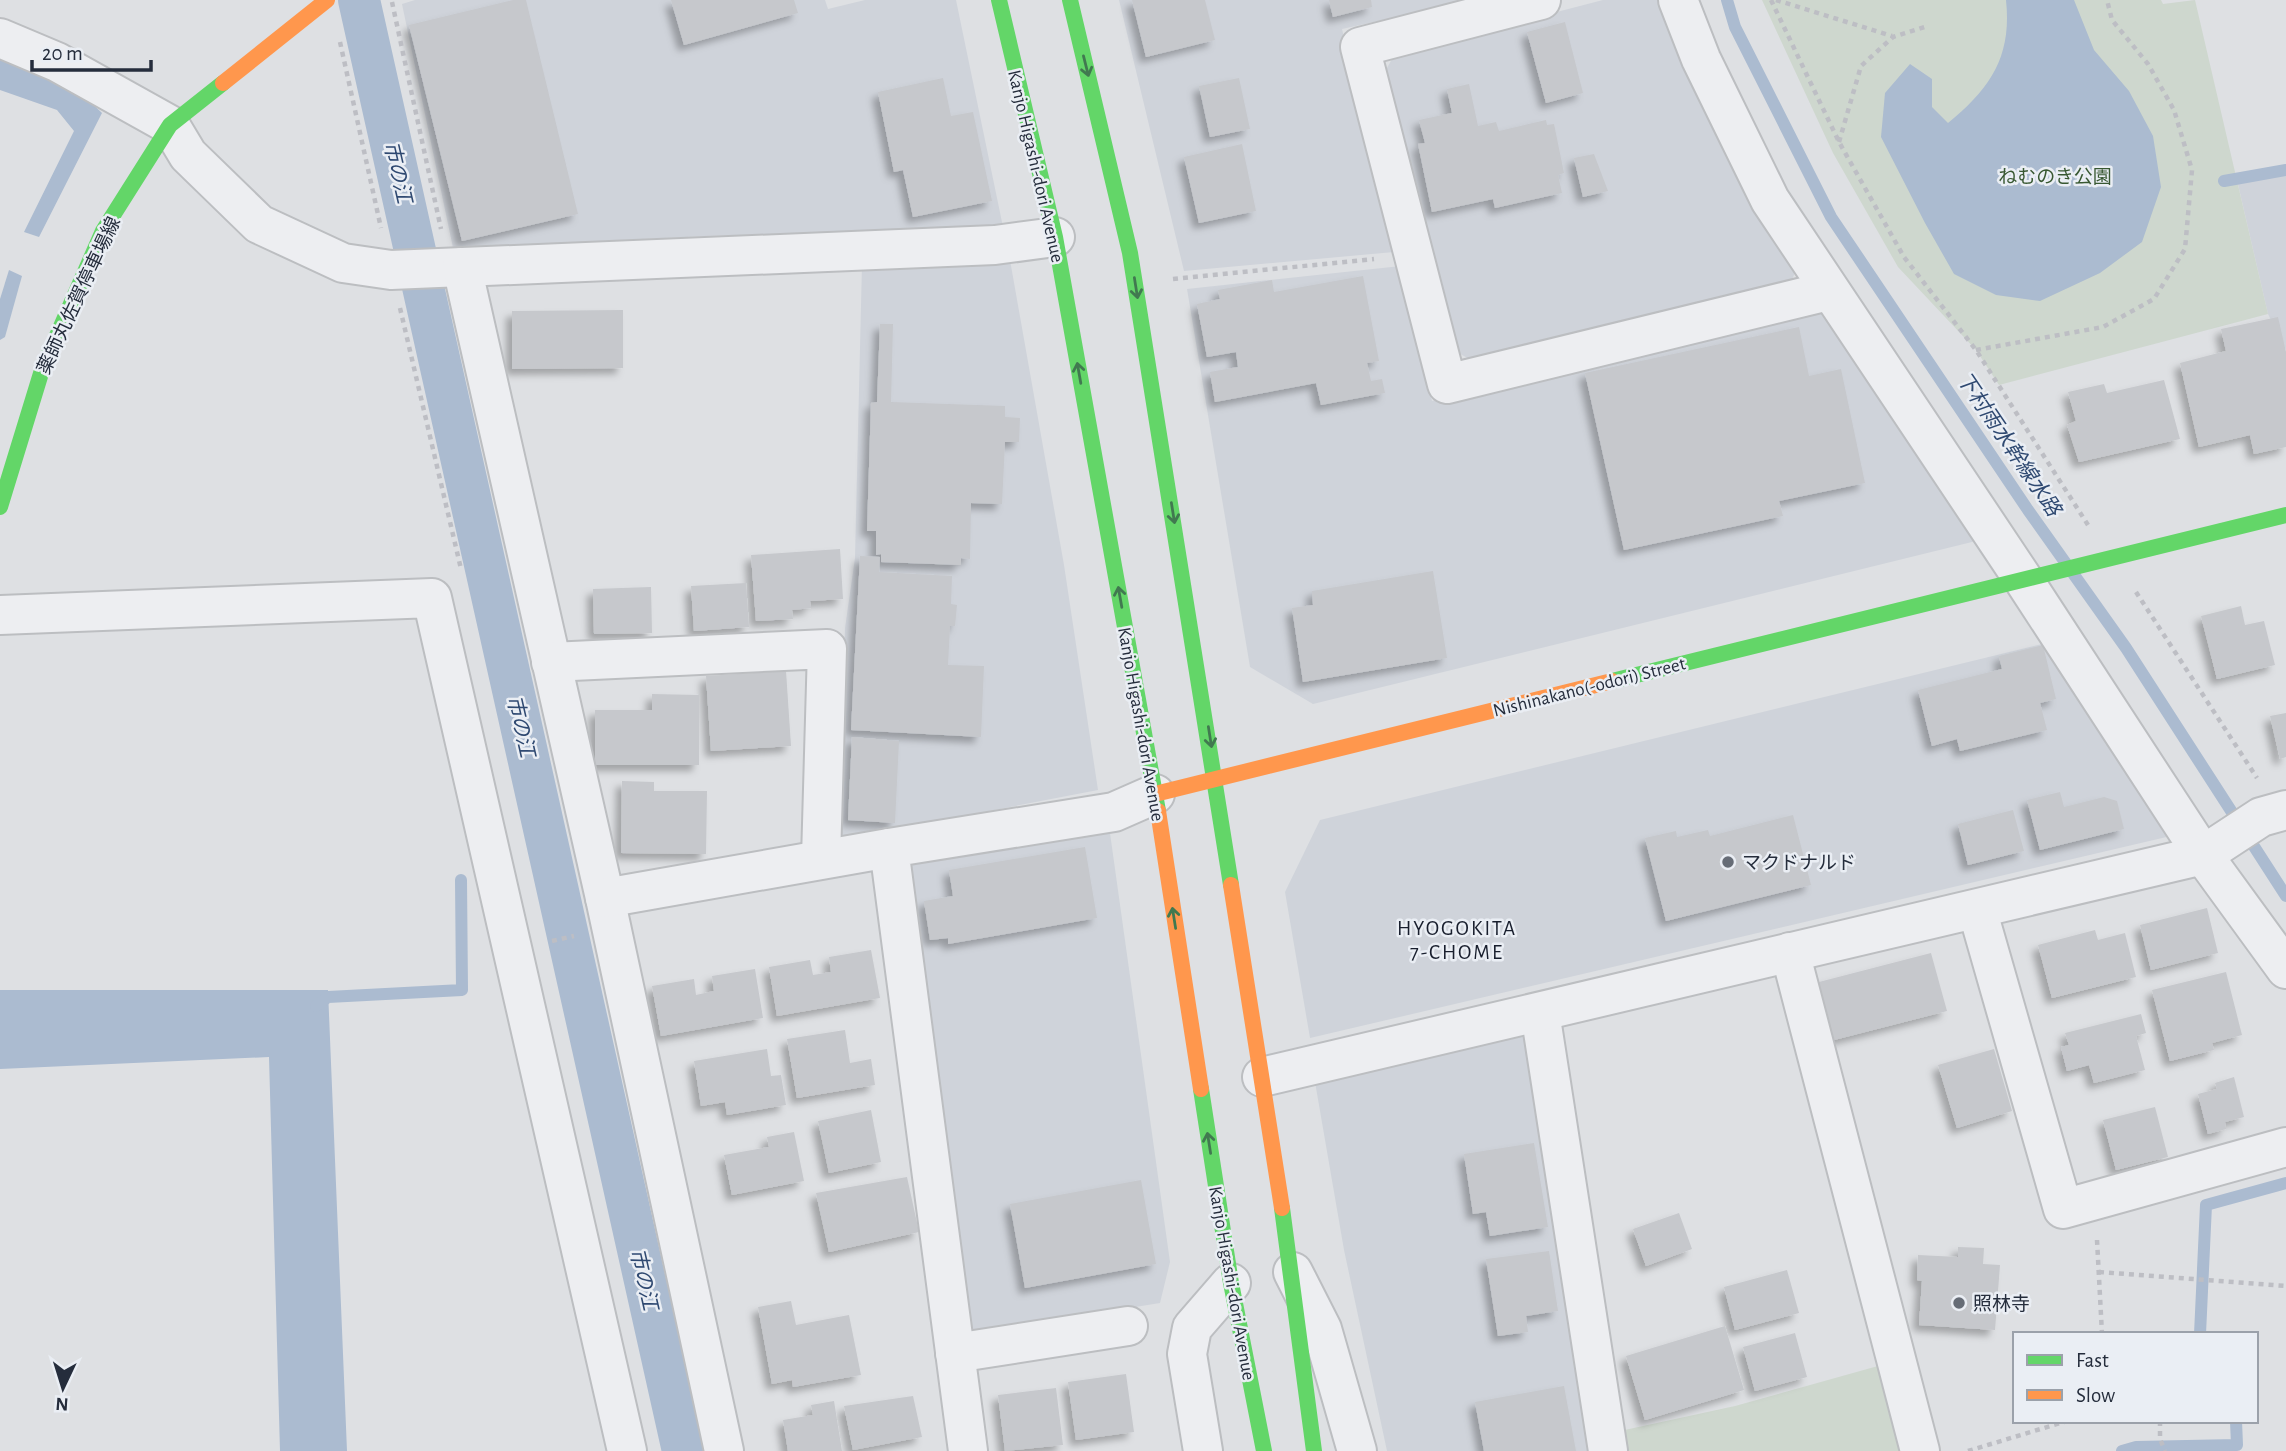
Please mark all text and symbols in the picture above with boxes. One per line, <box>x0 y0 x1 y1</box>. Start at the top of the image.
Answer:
scale bar <box>32 28 150 72</box>
text: 20 m <box>42 43 83 64</box>
one-way arrow <box>1079 54 1093 77</box>
street label: Kanjo Higashi-dori Avenue <box>1004 68 1067 264</box>
water label: 市の江 <box>380 139 416 207</box>
park label: ねむのき公園 <box>1998 167 2112 187</box>
street label: 薬師丸佐賀停車場線 <box>33 213 124 377</box>
one-way arrow <box>1130 276 1143 299</box>
one-way arrow <box>1072 362 1086 385</box>
water label: 下村雨水幹線水路 <box>1953 368 2066 521</box>
one-way arrow <box>1167 501 1180 523</box>
one-way arrow <box>1113 586 1126 609</box>
street label: Kanjo Higashi-dori Avenue <box>1114 626 1167 823</box>
street label: Nishinakano(-odori) Street <box>1491 654 1688 721</box>
water label: 市の江 <box>503 693 539 761</box>
one-way arrow <box>1204 725 1217 748</box>
place label: マクドナルド <box>1742 853 1856 873</box>
marker: マクドナルド <box>1720 854 1736 870</box>
one-way arrow <box>1167 907 1180 930</box>
district label: HYOGOKITA 7-CHOME <box>1397 918 1517 963</box>
one-way arrow <box>1202 1132 1215 1155</box>
street label: Kanjo Higashi-dori Avenue <box>1205 1185 1258 1382</box>
water label: 市の江 <box>626 1246 662 1314</box>
place label: 照林寺 <box>1973 1293 2030 1314</box>
marker: 照林寺 <box>1951 1295 1967 1311</box>
legend <box>2013 1332 2258 1423</box>
text: Fast <box>2076 1350 2109 1371</box>
north arrow <box>28 1353 98 1423</box>
text: Slow <box>2076 1385 2115 1406</box>
text: N <box>55 1394 69 1413</box>

